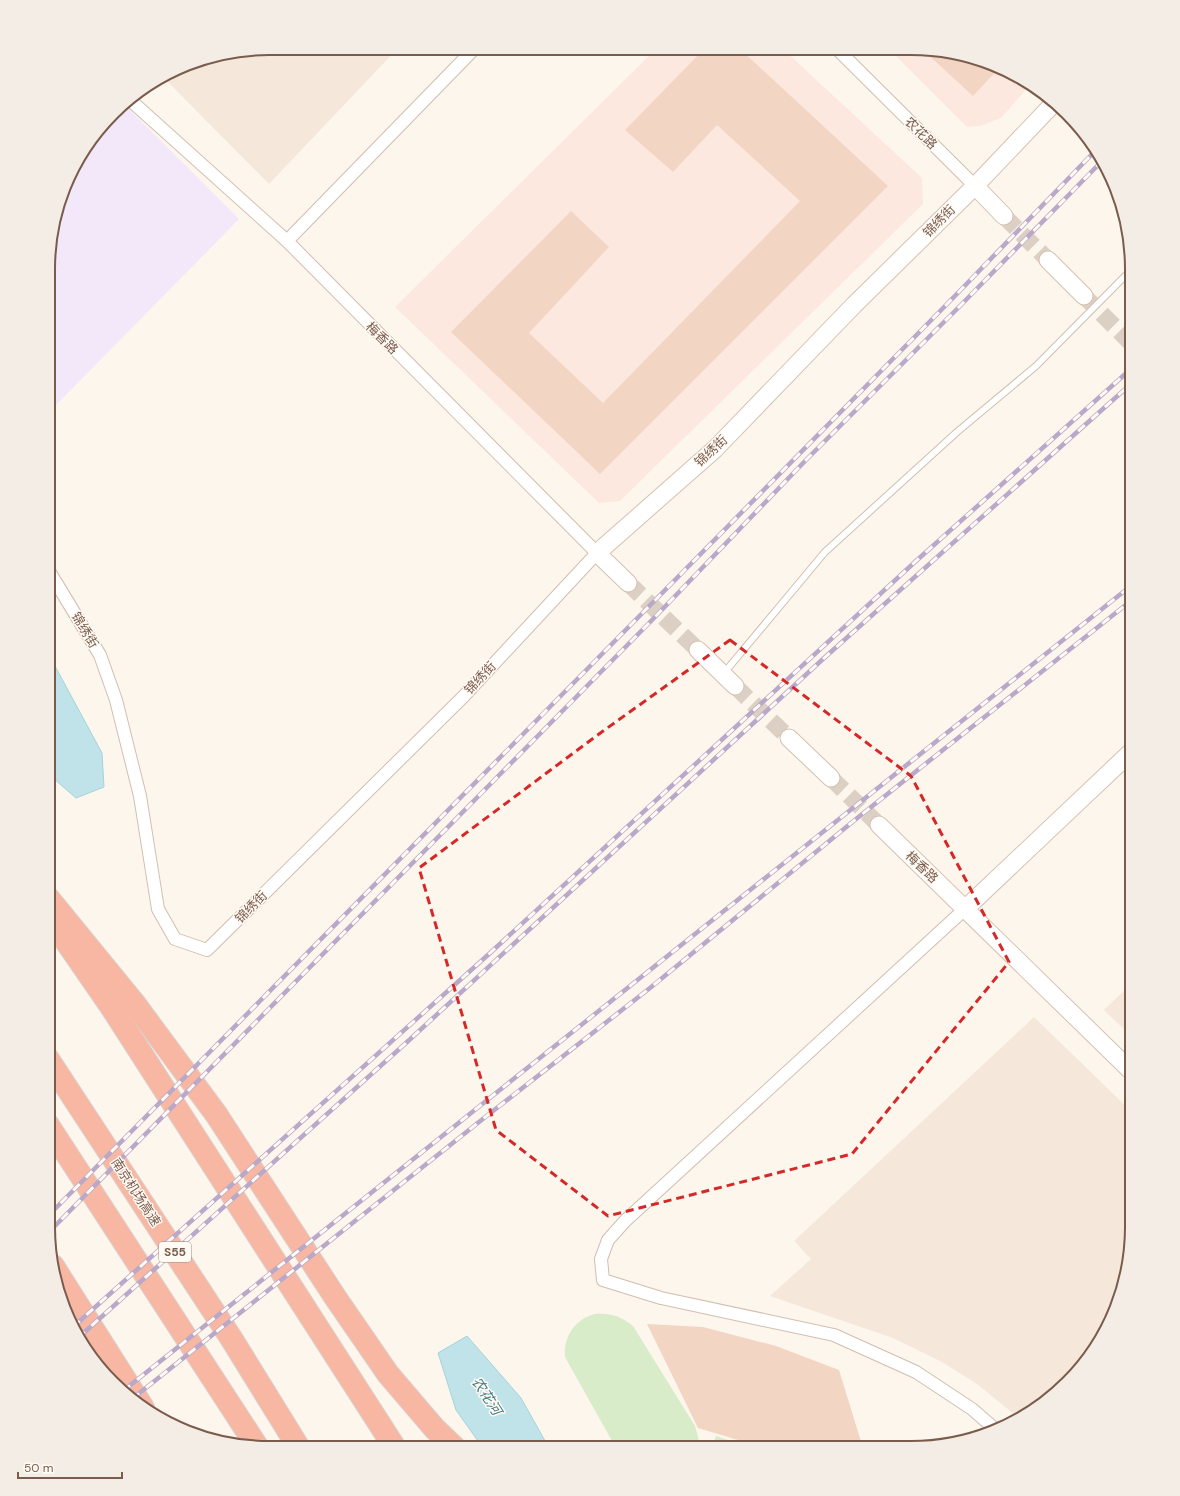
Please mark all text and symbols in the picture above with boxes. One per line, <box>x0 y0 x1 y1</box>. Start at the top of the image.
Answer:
street label: 农花路 <box>901 113 941 153</box>
street label: 锦绣街 <box>919 201 959 241</box>
street label: 梅香路 <box>362 318 402 358</box>
street label: 锦绣街 <box>691 431 731 471</box>
street label: 锦绣街 <box>68 609 102 651</box>
street label: 锦绣街 <box>460 658 500 698</box>
street label: 梅香路 <box>902 847 942 887</box>
street label: 锦绣街 <box>231 887 271 927</box>
street label: 南京机场高速 <box>108 1155 164 1229</box>
road number: S55 <box>159 1242 191 1262</box>
water label: 农花河 <box>468 1373 508 1421</box>
scale bar <box>18 1454 122 1480</box>
text: 50 m <box>24 1460 53 1476</box>

